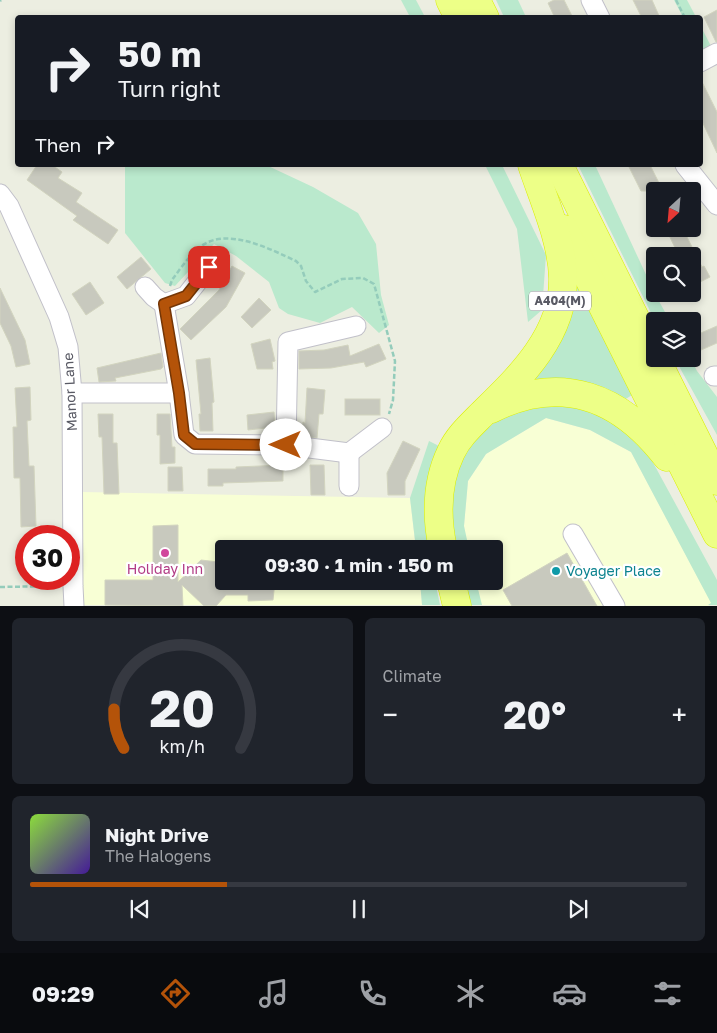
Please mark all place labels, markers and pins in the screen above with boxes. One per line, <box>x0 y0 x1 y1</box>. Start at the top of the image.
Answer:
pin <box>188 246 230 288</box>
marker: Holiday Inn <box>159 547 171 559</box>
place label: Holiday Inn <box>127 560 203 577</box>
place label: Voyager Place <box>566 562 661 579</box>
marker: Voyager Place <box>550 565 562 577</box>

